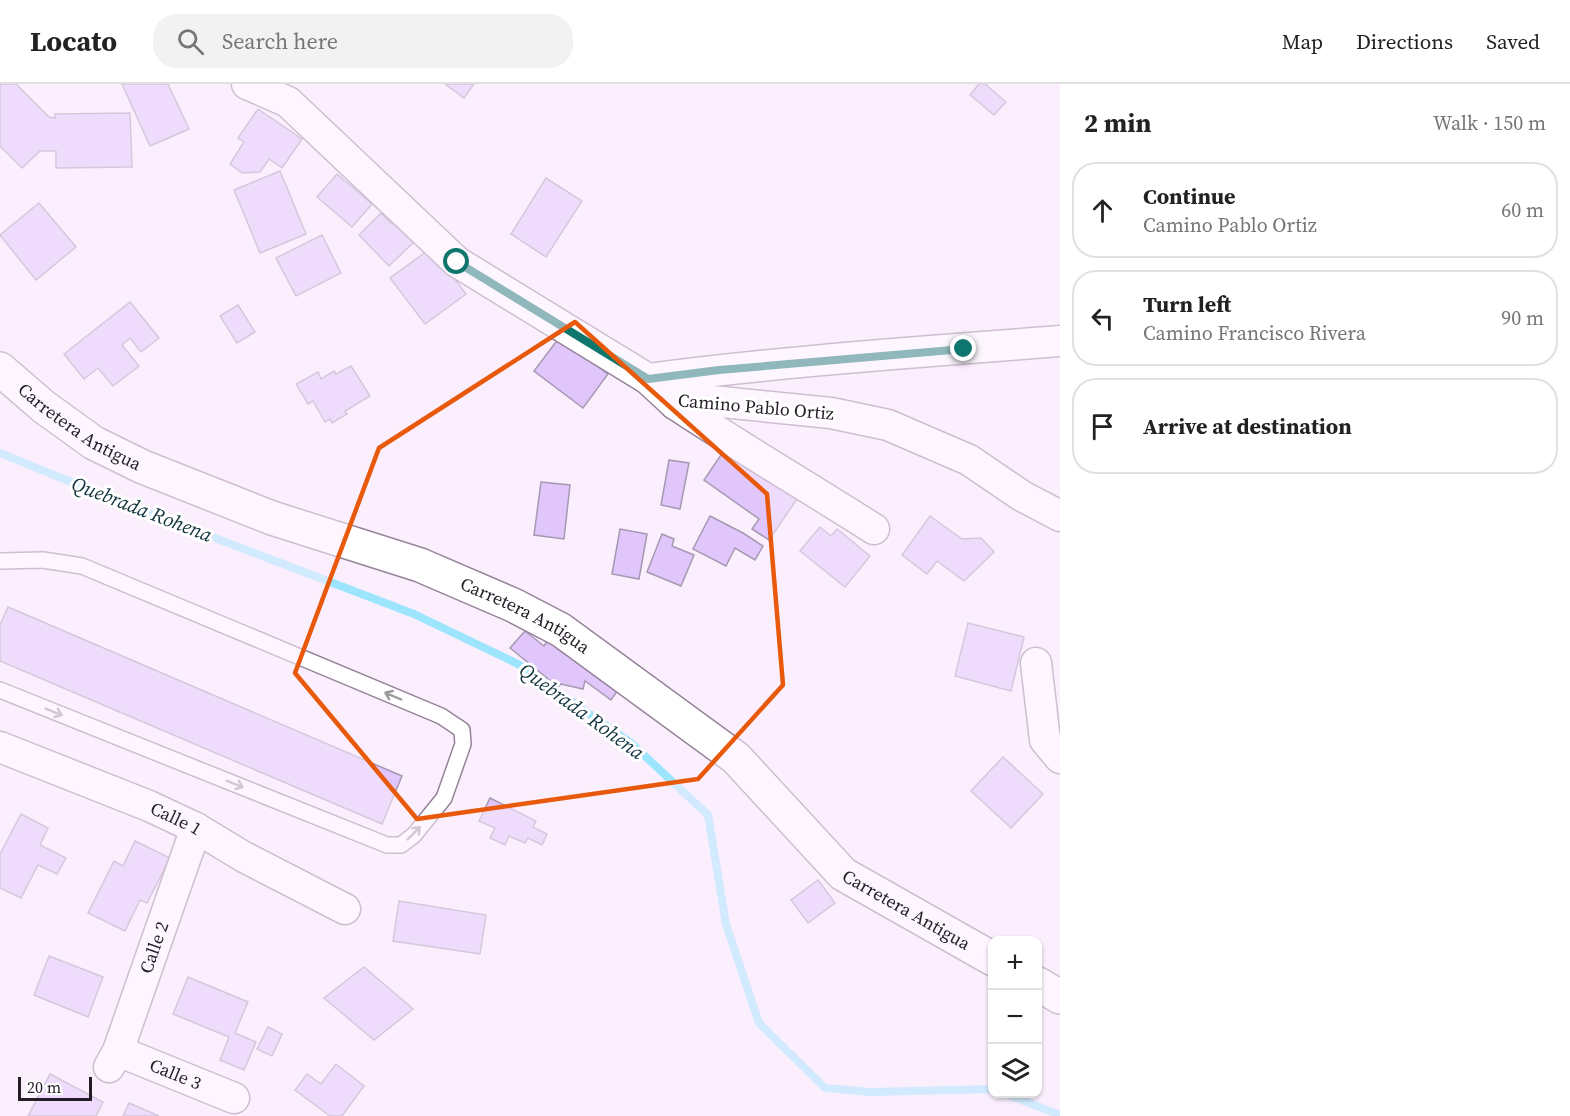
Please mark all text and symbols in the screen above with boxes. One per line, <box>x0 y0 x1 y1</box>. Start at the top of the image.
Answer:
search box <box>153 14 573 68</box>
text: Locato <box>30 22 117 60</box>
icon: search <box>174 25 207 58</box>
text: Search here <box>222 26 338 56</box>
text: Map <box>1282 27 1323 56</box>
text: Directions <box>1356 27 1453 56</box>
text: Saved <box>1486 27 1540 56</box>
text: 2 min <box>1084 105 1151 141</box>
text: Walk · 150 m <box>1433 109 1546 137</box>
text: Continue <box>1143 181 1236 211</box>
icon: ahead <box>1086 194 1119 227</box>
text: 60 m <box>1501 196 1544 224</box>
text: Camino Pablo Ortiz <box>1143 211 1317 239</box>
route start <box>443 248 469 274</box>
text: Turn left <box>1143 289 1231 319</box>
icon: left <box>1086 302 1119 335</box>
text: 90 m <box>1501 304 1544 332</box>
text: Camino Francisco Rivera <box>1143 319 1366 347</box>
route end <box>950 335 976 361</box>
street label: Carretera Antigua <box>13 377 146 477</box>
street label: Camino Pablo Ortiz <box>677 387 835 426</box>
icon: arrive <box>1086 410 1119 443</box>
text: Arrive at destination <box>1143 411 1352 441</box>
water label: Quebrada Rohena <box>68 469 217 549</box>
street label: Carretera Antigua <box>457 571 596 660</box>
water label: Quebrada Rohena <box>514 656 651 766</box>
one-way arrow <box>384 690 403 701</box>
one-way arrow <box>45 707 63 718</box>
one-way arrow <box>226 780 244 791</box>
street label: Calle 1 <box>147 795 207 841</box>
one-way arrow <box>407 826 421 841</box>
street label: Carretera Antigua <box>838 863 976 956</box>
street label: Calle 2 <box>133 918 174 977</box>
map controls <box>988 936 1042 1098</box>
button: + <box>988 936 1042 990</box>
button: − <box>988 990 1042 1044</box>
button: layers <box>988 1044 1042 1098</box>
street label: Calle 3 <box>146 1052 205 1095</box>
scale bar <box>18 1074 92 1102</box>
text: 20 m <box>27 1076 61 1098</box>

